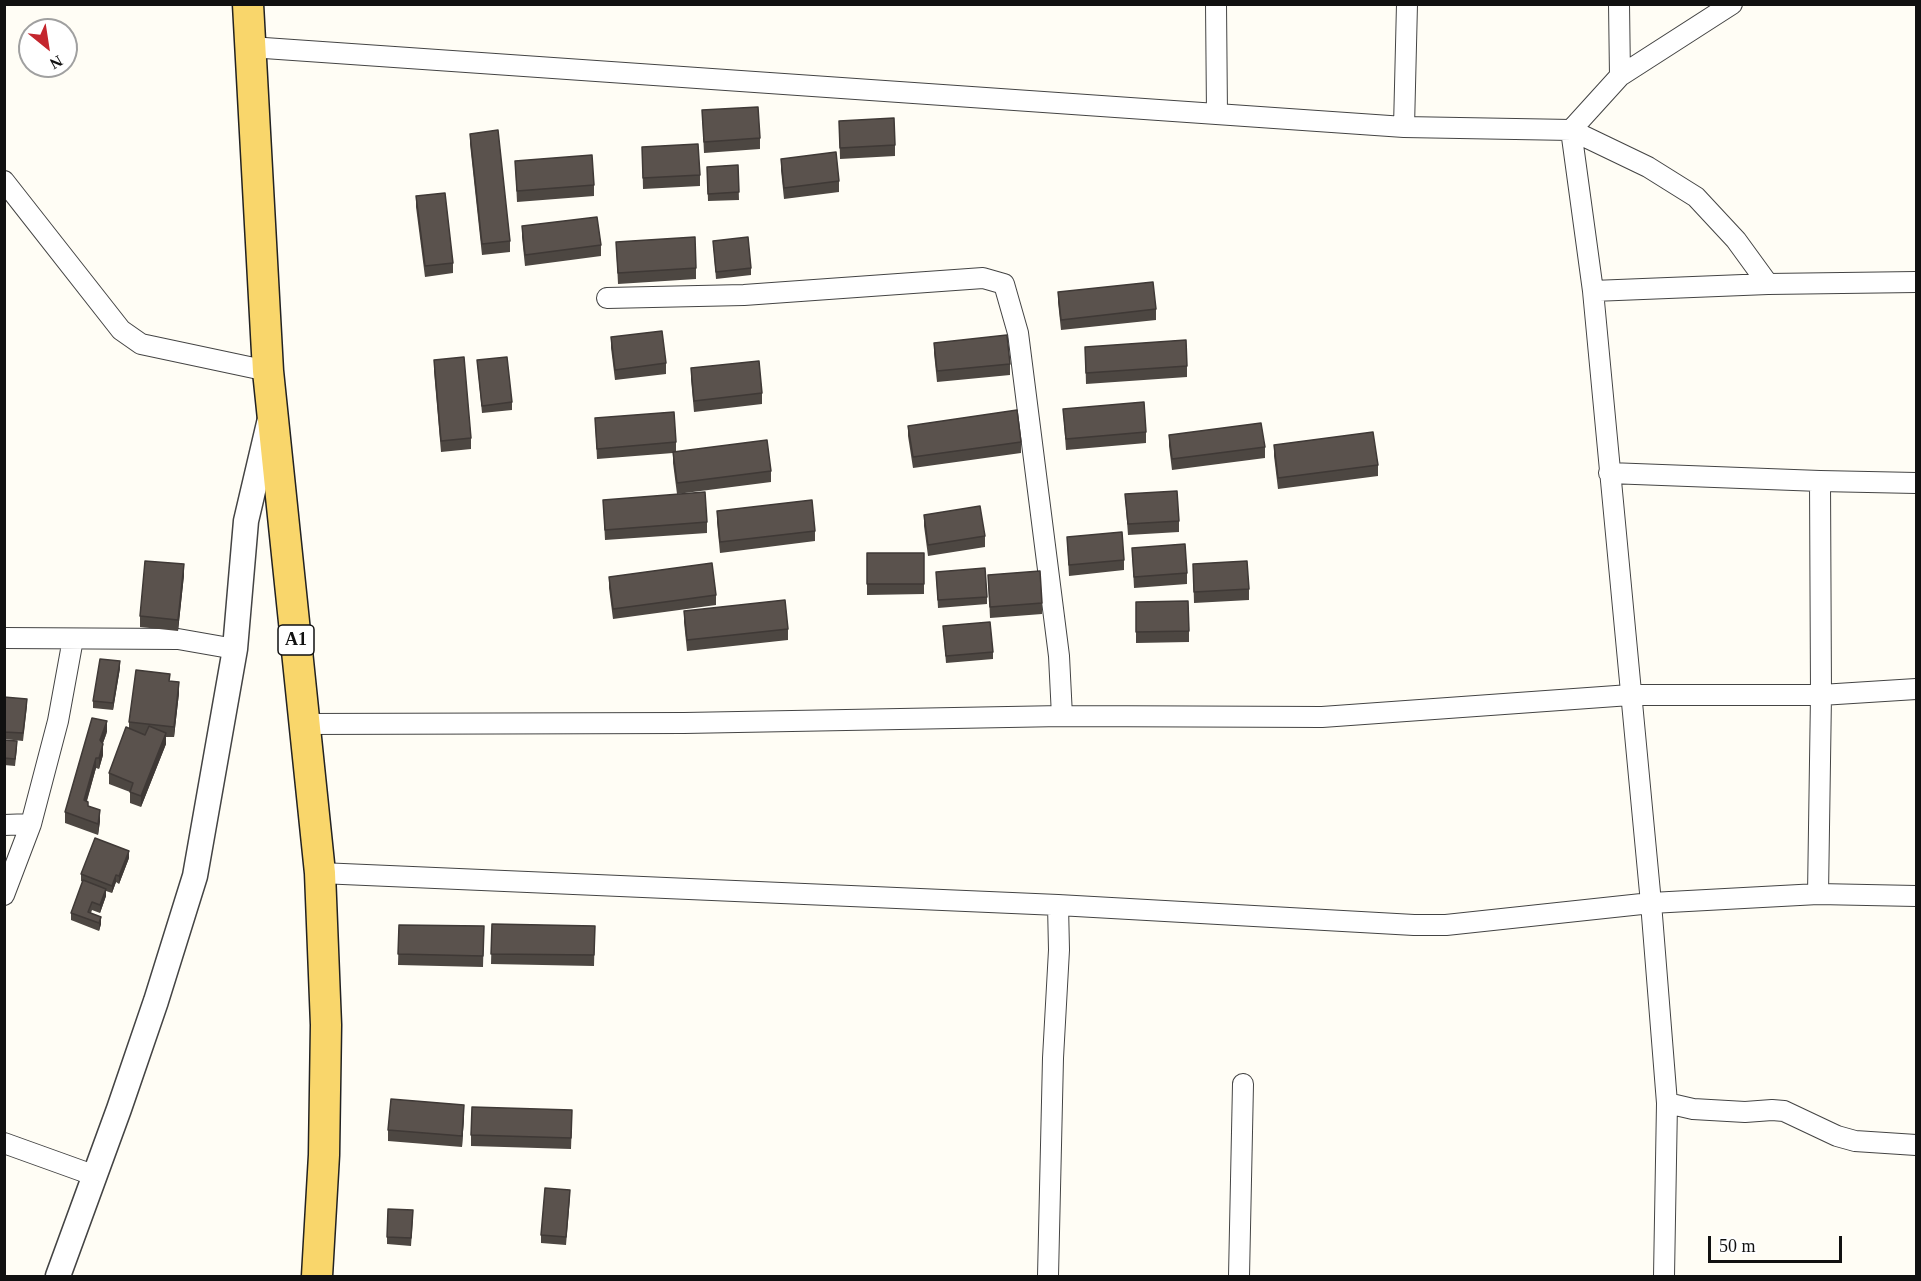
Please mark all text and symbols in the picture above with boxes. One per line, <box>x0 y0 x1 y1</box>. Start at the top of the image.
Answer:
north arrow <box>18 18 78 78</box>
text: N <box>47 52 66 73</box>
road number: A1 <box>278 625 314 655</box>
scale bar <box>1711 1224 1844 1262</box>
text: 50 m <box>1719 1236 1756 1256</box>

